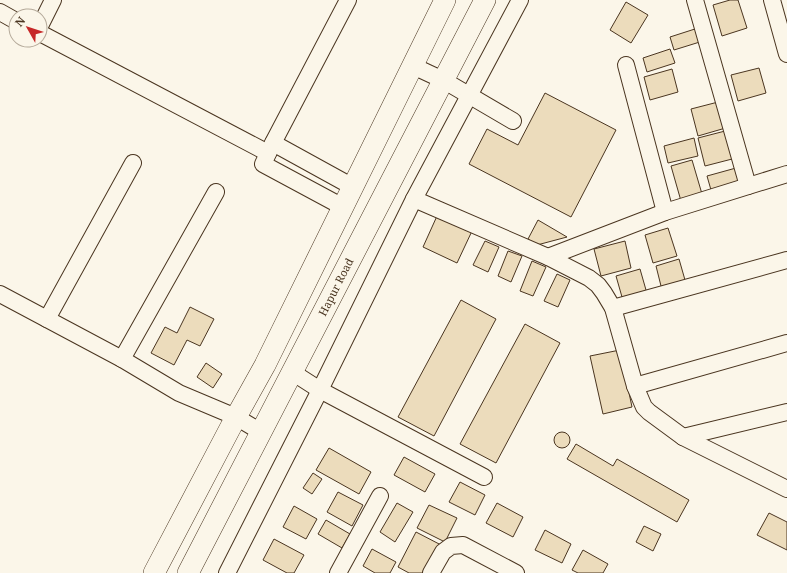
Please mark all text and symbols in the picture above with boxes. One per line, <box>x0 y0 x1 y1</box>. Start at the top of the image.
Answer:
north arrow <box>8 8 48 48</box>
text: N <box>11 13 29 29</box>
street label: Hapur Road <box>315 255 357 318</box>

